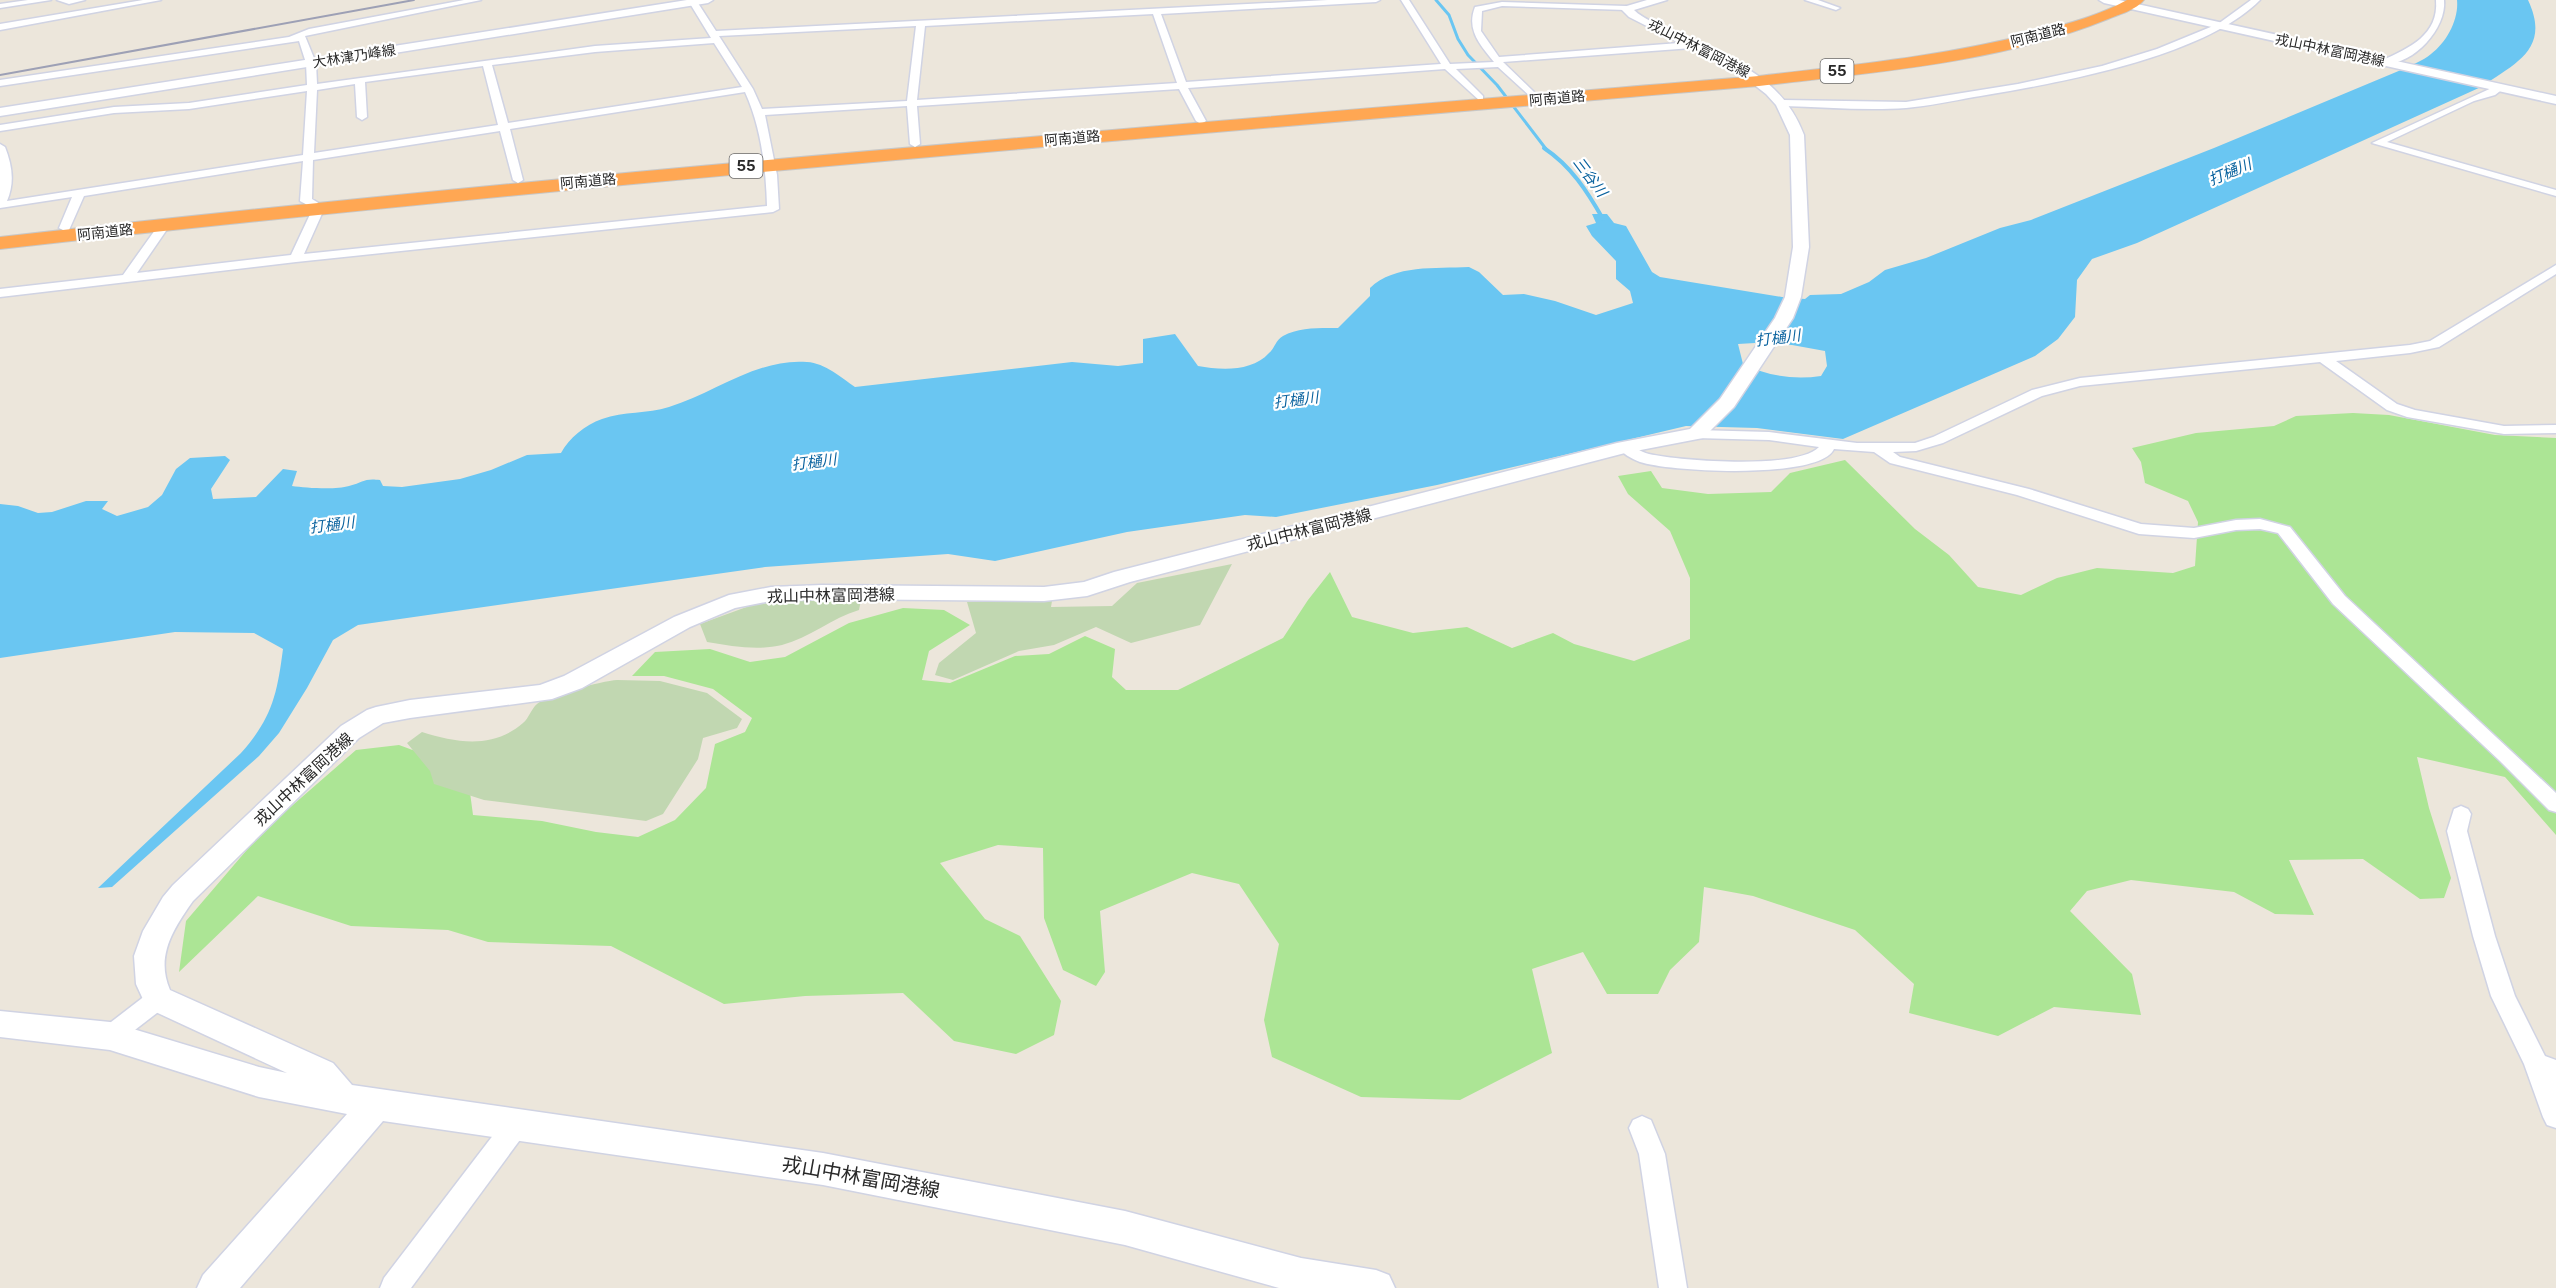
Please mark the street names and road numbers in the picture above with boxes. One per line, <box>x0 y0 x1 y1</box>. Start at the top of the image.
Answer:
street label: 戎山中林富岡港線 <box>1645 15 1753 81</box>
street label: 阿南道路 <box>2009 19 2067 50</box>
street label: 戎山中林富岡港線 <box>2274 30 2387 69</box>
street label: 大林津乃峰線 <box>311 41 397 70</box>
road number: 55 <box>1820 59 1854 83</box>
street label: 阿南道路 <box>1528 87 1586 108</box>
street label: 阿南道路 <box>1043 127 1101 148</box>
road number: 55 <box>730 154 762 178</box>
street label: 阿南道路 <box>559 170 617 191</box>
street label: 阿南道路 <box>76 220 134 243</box>
street label: 戎山中林富岡港線 <box>1244 504 1374 554</box>
street label: 戎山中林富岡港線 <box>767 584 895 606</box>
street label: 戎山中林富岡港線 <box>249 728 357 830</box>
street label: 戎山中林富岡港線 <box>780 1151 942 1203</box>

